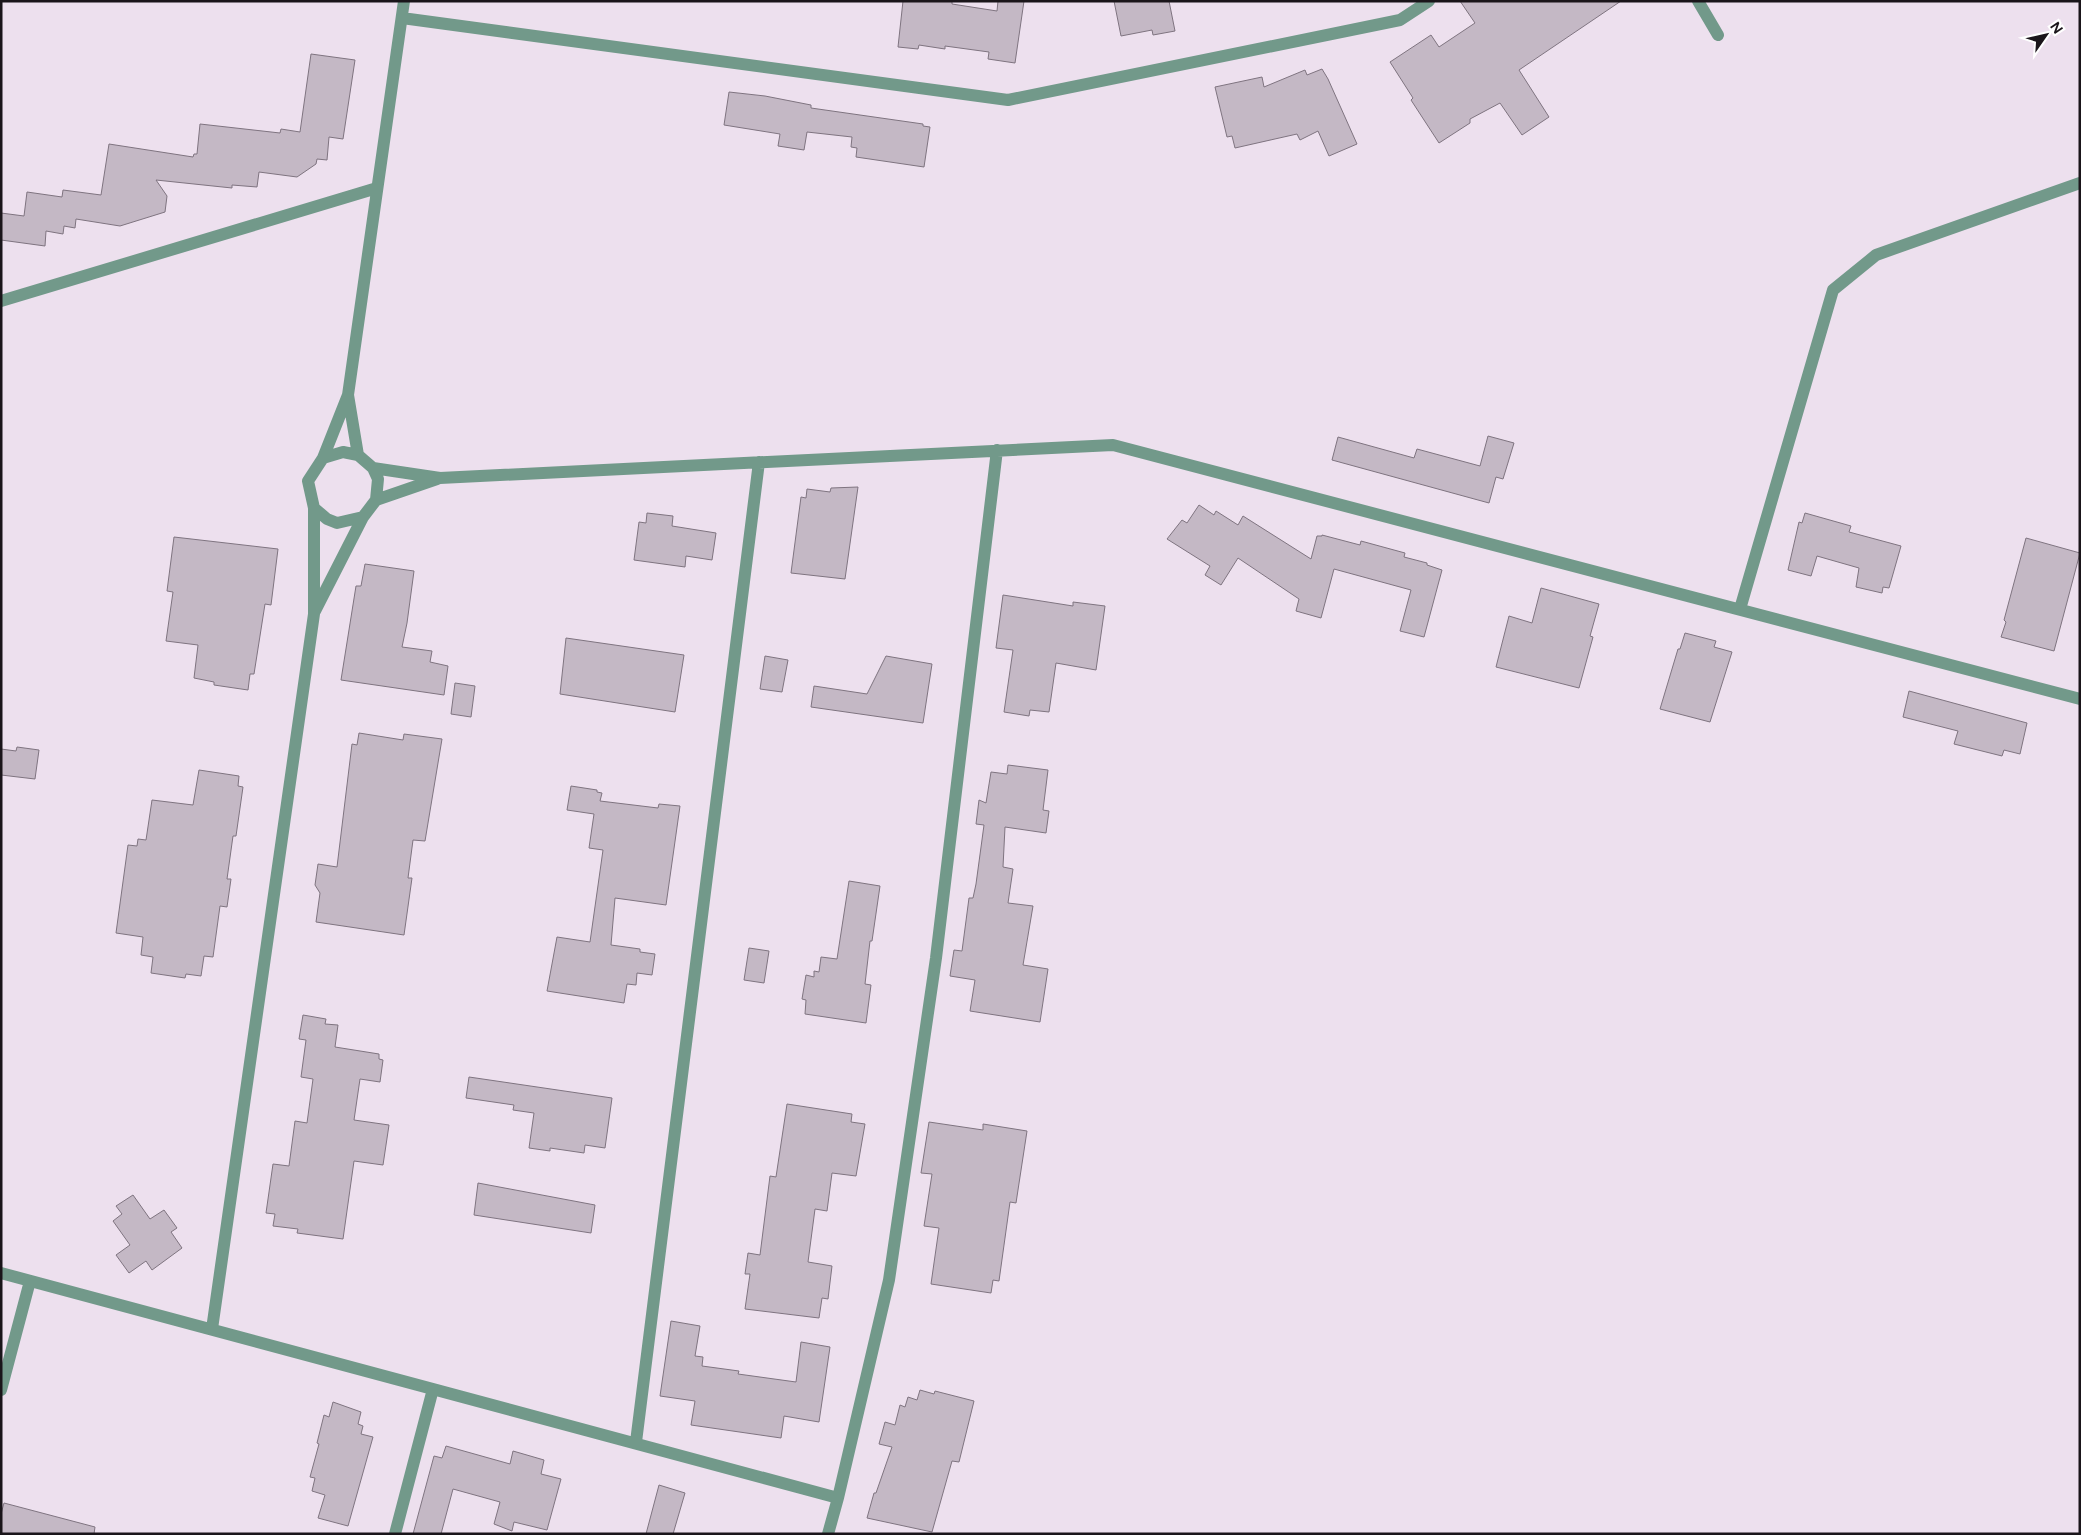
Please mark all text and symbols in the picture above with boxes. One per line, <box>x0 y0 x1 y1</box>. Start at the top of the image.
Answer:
north arrow <box>2021 10 2071 60</box>
text: N <box>2046 19 2066 37</box>

